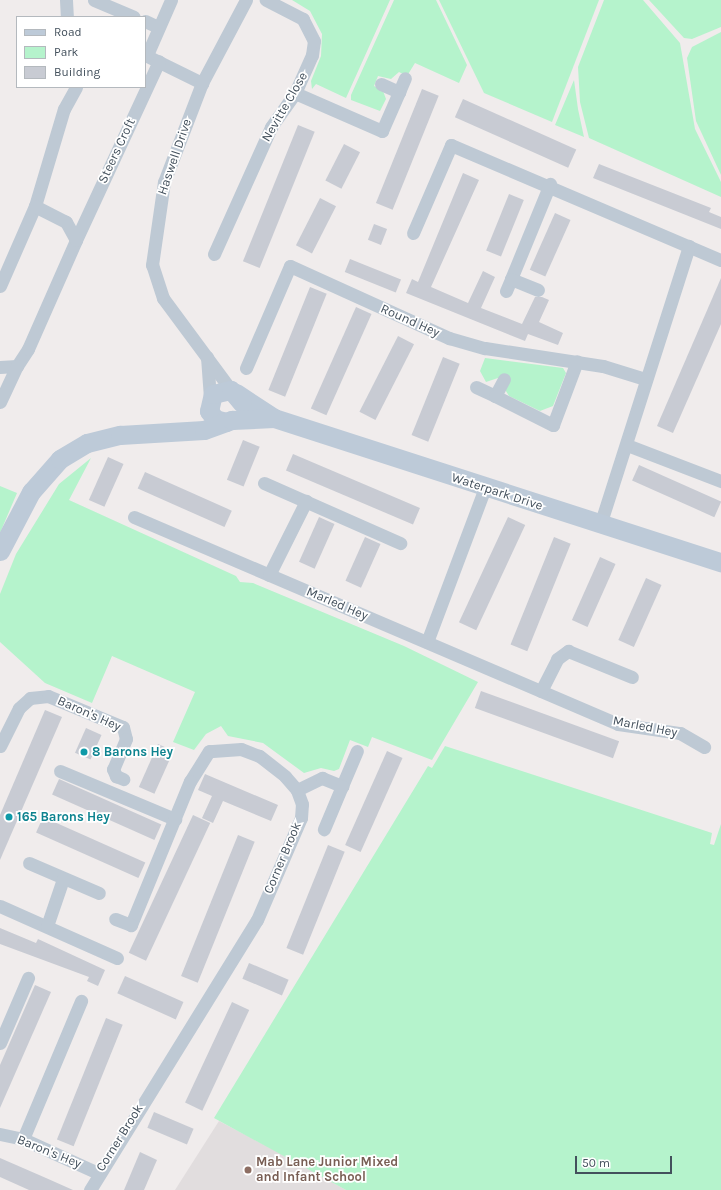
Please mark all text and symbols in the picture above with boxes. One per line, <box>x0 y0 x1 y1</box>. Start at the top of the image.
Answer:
legend <box>16 16 146 88</box>
text: Road <box>54 25 82 39</box>
text: Park <box>54 45 78 59</box>
text: Building <box>54 65 100 79</box>
street label: Nevitte Close <box>259 69 311 145</box>
street label: Steers Croft <box>95 116 139 186</box>
street label: Haswell Drive <box>155 117 195 197</box>
street label: Round Hey <box>378 301 442 341</box>
street label: Waterpark Drive <box>449 470 545 514</box>
street label: Marled Hey <box>304 584 370 624</box>
street label: Baron's Hey <box>55 693 123 735</box>
street label: Marled Hey <box>611 713 679 741</box>
place label: 8 Barons Hey <box>92 744 173 760</box>
marker: 8 Barons Hey <box>79 747 89 757</box>
place label: 165 Barons Hey <box>17 809 110 825</box>
marker: 165 Barons Hey <box>4 812 14 822</box>
street label: Corner Brook <box>261 820 305 896</box>
street label: Corner Brook <box>93 1101 147 1175</box>
street label: Baron's Hey <box>15 1132 83 1172</box>
scale bar <box>577 1148 674 1174</box>
place label: Mab Lane Junior Mixed and Infant School <box>256 1155 398 1186</box>
text: 50 m <box>582 1156 610 1170</box>
marker: Mab Lane Junior Mixed and Infant School <box>243 1165 253 1175</box>

